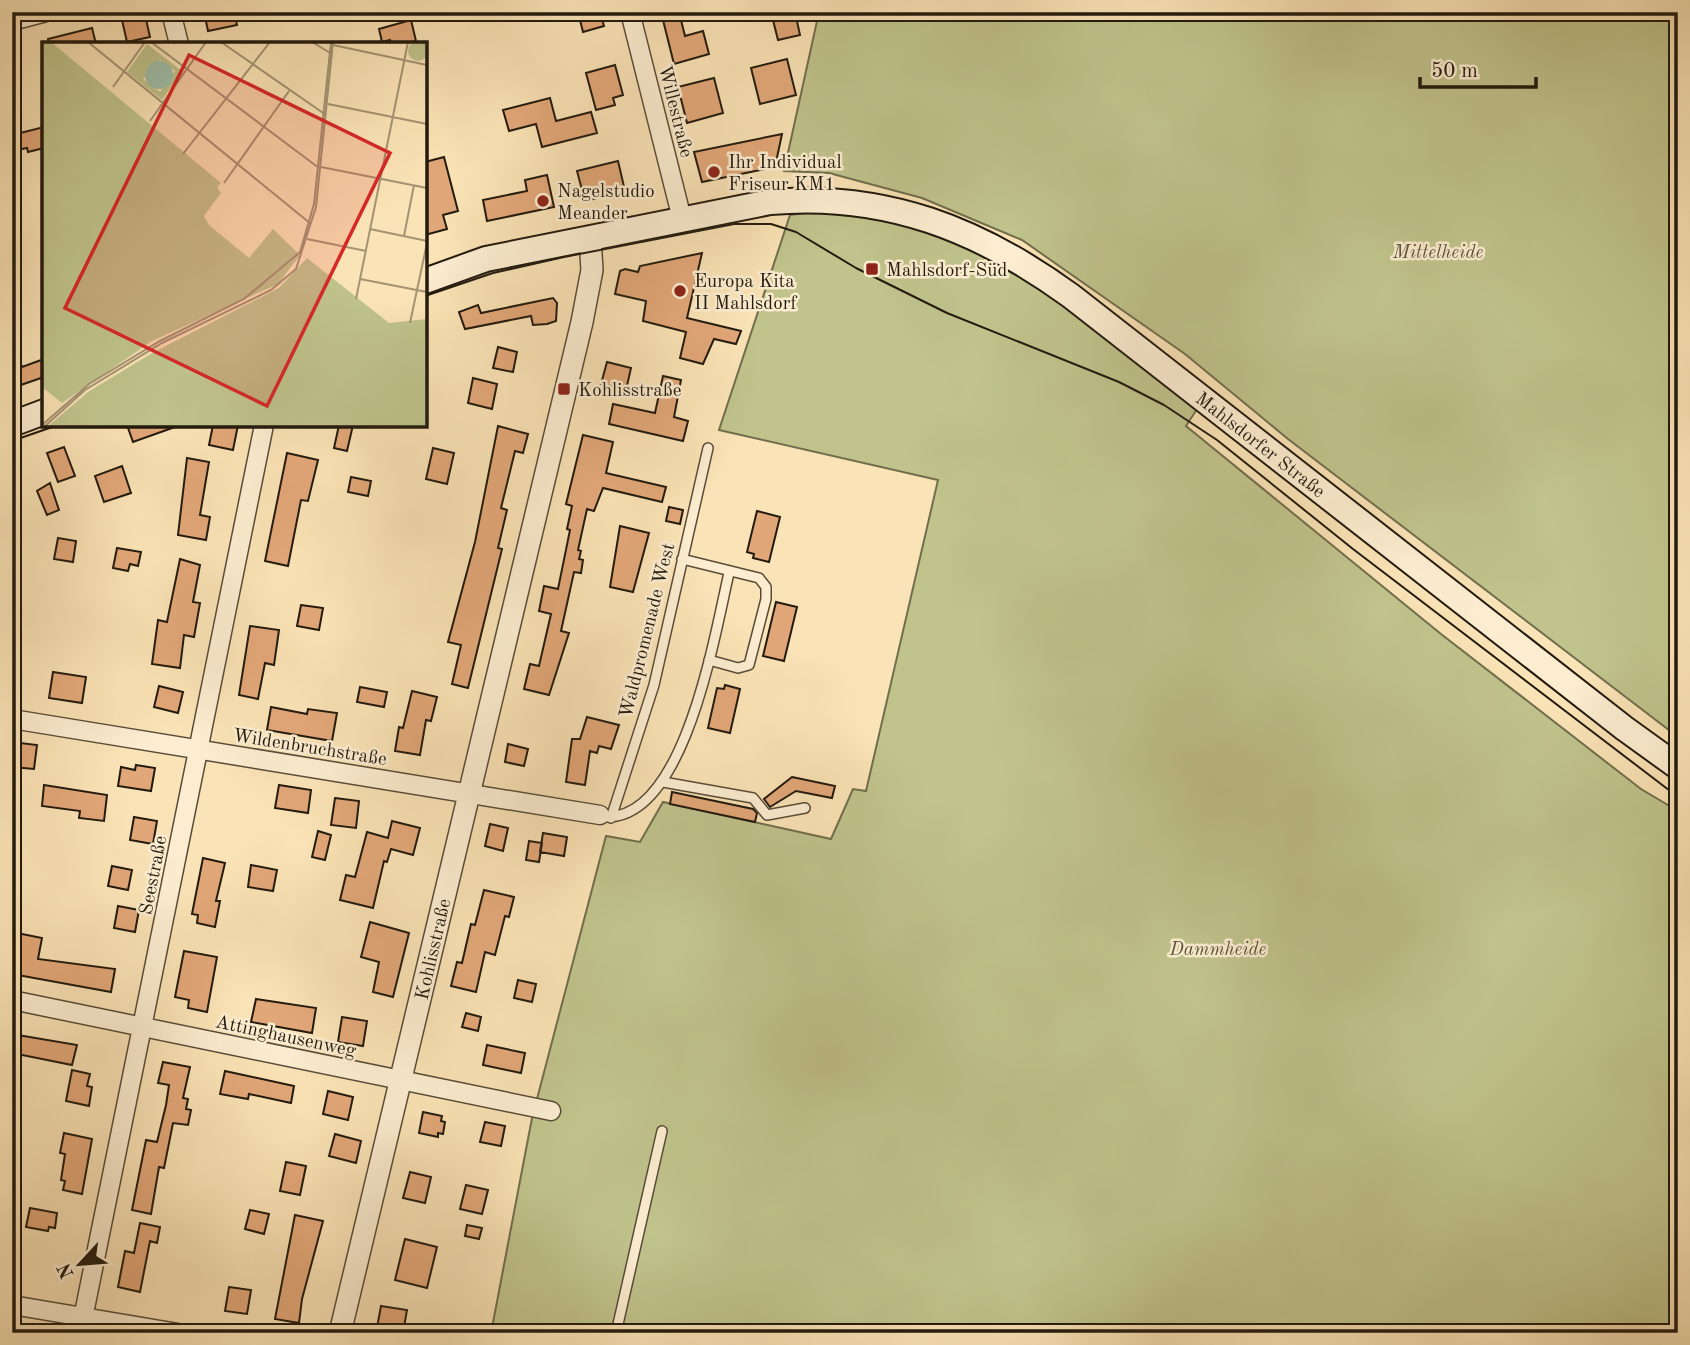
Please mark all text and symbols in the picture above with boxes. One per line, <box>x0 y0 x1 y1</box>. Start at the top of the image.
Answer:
inset map <box>42 42 427 427</box>
scale bar <box>1420 46 1536 90</box>
text: 50 m <box>1431 61 1478 82</box>
street label: Willestraße <box>654 64 695 160</box>
place label: Ihr Individual Friseur KM1 <box>728 154 842 195</box>
marker: Ihr Individual Friseur KM1 <box>706 164 722 180</box>
place label: Nagelstudio Meander <box>557 183 655 224</box>
marker: Nagelstudio Meander <box>535 193 551 209</box>
park label: Mittelheide <box>1392 244 1483 263</box>
marker: Mahlsdorf-Süd <box>864 261 880 277</box>
place label: Mahlsdorf-Süd <box>886 262 1007 281</box>
place label: Europa Kita II Mahlsdorf <box>694 273 797 314</box>
marker: Europa Kita II Mahlsdorf <box>672 283 688 299</box>
marker: Kohlisstraße <box>556 381 572 397</box>
place label: Kohlisstraße <box>578 382 681 401</box>
street label: Mahlsdorfer Straße <box>1191 390 1328 502</box>
street label: Waldpromenade West <box>617 541 679 720</box>
street label: Wildenbruchstraße <box>231 727 388 770</box>
street label: Seestraße <box>137 834 171 917</box>
street label: Kohlisstraße <box>414 897 455 1002</box>
park label: Dammheide <box>1169 941 1267 960</box>
street label: Attinghausenweg <box>213 1013 358 1062</box>
north arrow <box>46 1230 116 1300</box>
text: N <box>55 1259 79 1281</box>

